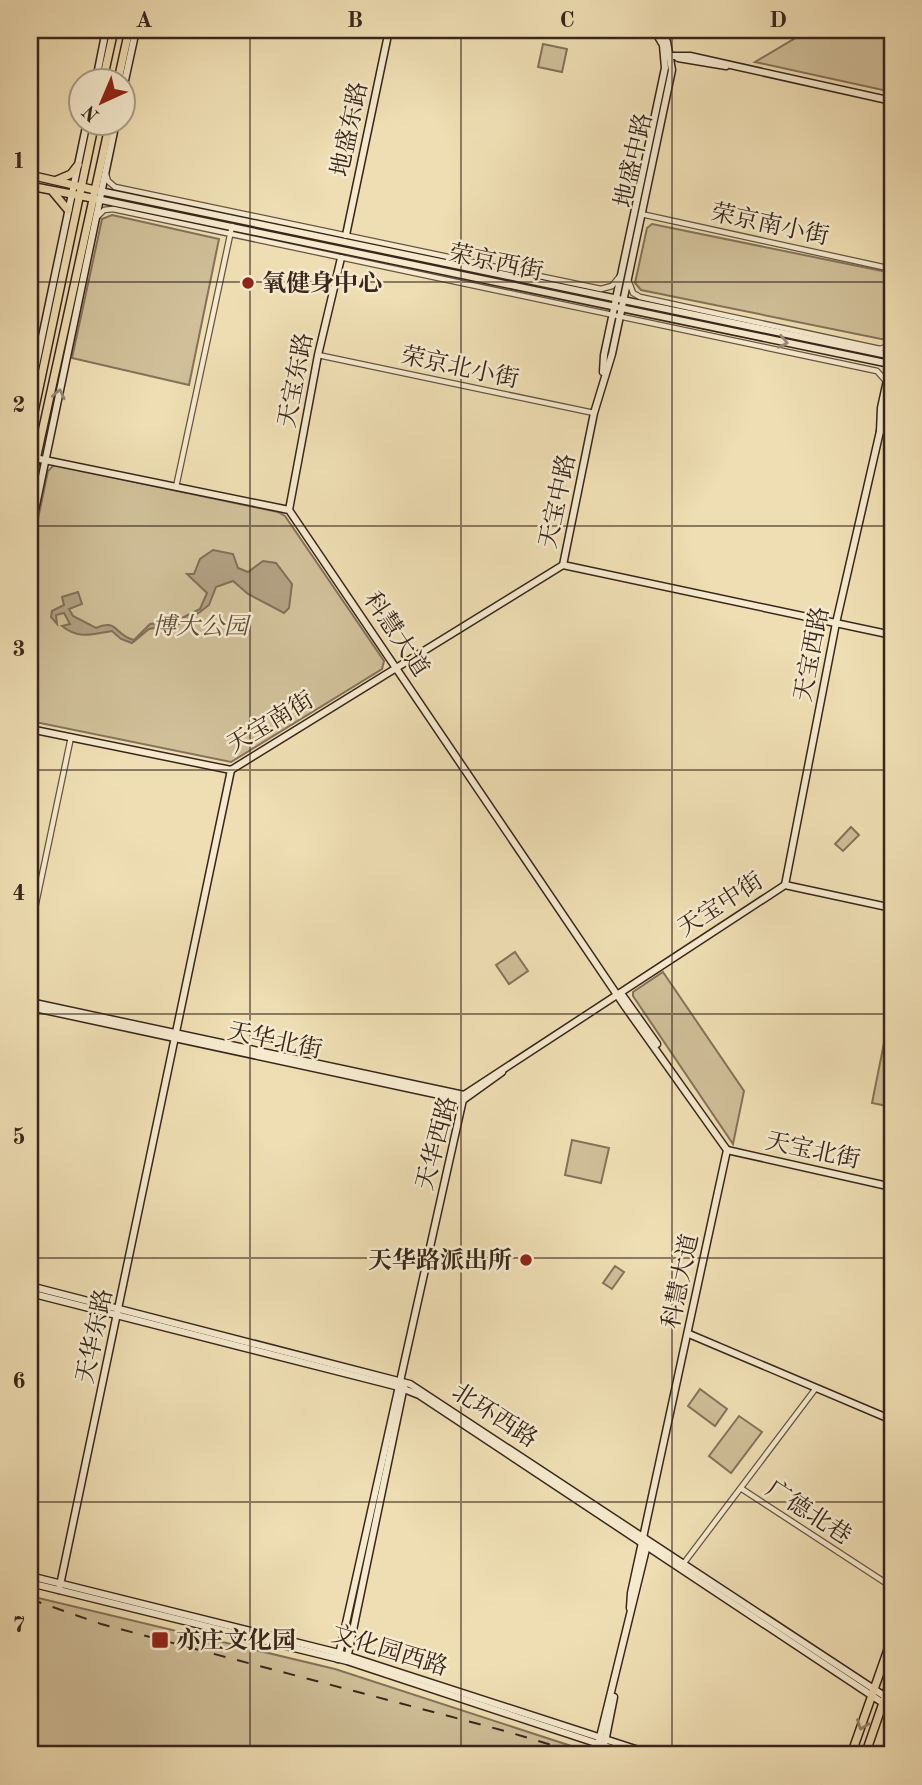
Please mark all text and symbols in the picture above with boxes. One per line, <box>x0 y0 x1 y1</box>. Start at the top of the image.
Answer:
text: A <box>135 9 153 32</box>
text: B <box>347 9 363 32</box>
text: C <box>559 9 575 32</box>
text: D <box>769 9 787 32</box>
north arrow <box>66 66 136 136</box>
street label: 地盛东路 <box>326 79 373 179</box>
text: N <box>80 100 104 124</box>
street label: 地盛中路 <box>610 110 657 210</box>
text: 1 <box>12 150 26 173</box>
street label: 荣京南小街 <box>708 199 831 250</box>
street label: 荣京西街 <box>446 239 546 286</box>
place label: 氧健身中心 <box>262 270 382 297</box>
marker: 氧健身中心 <box>240 275 256 291</box>
street label: 天宝东路 <box>273 330 318 430</box>
one-way arrow <box>777 333 789 348</box>
street label: 荣京北小街 <box>398 342 521 393</box>
one-way arrow <box>51 388 66 400</box>
text: 2 <box>12 394 26 417</box>
street label: 天宝中路 <box>534 451 581 551</box>
street label: 科慧大道 <box>359 587 435 682</box>
street label: 天宝西路 <box>789 604 834 704</box>
park label: 博大公园 <box>152 613 252 640</box>
text: 3 <box>12 638 26 661</box>
street label: 天宝南街 <box>222 686 318 759</box>
street label: 天宝中街 <box>673 867 768 942</box>
text: 4 <box>12 882 26 905</box>
street label: 天华北街 <box>225 1017 325 1064</box>
street label: 天华西路 <box>411 1093 462 1193</box>
text: 5 <box>12 1126 26 1149</box>
street label: 天宝北街 <box>763 1127 863 1174</box>
street label: 科慧大道 <box>657 1231 704 1331</box>
place label: 天华路派出所 <box>368 1247 512 1274</box>
marker: 天华路派出所 <box>518 1252 534 1268</box>
street label: 天华东路 <box>71 1286 118 1386</box>
text: 6 <box>12 1370 26 1393</box>
street label: 北环西路 <box>447 1378 542 1453</box>
street label: 广德北巷 <box>761 1475 856 1550</box>
text: 7 <box>12 1614 26 1637</box>
street label: 文化园西路 <box>329 1620 451 1681</box>
place label: 亦庄文化园 <box>176 1627 296 1654</box>
marker: 亦庄文化园 <box>150 1630 170 1650</box>
one-way arrow <box>856 1718 870 1730</box>

